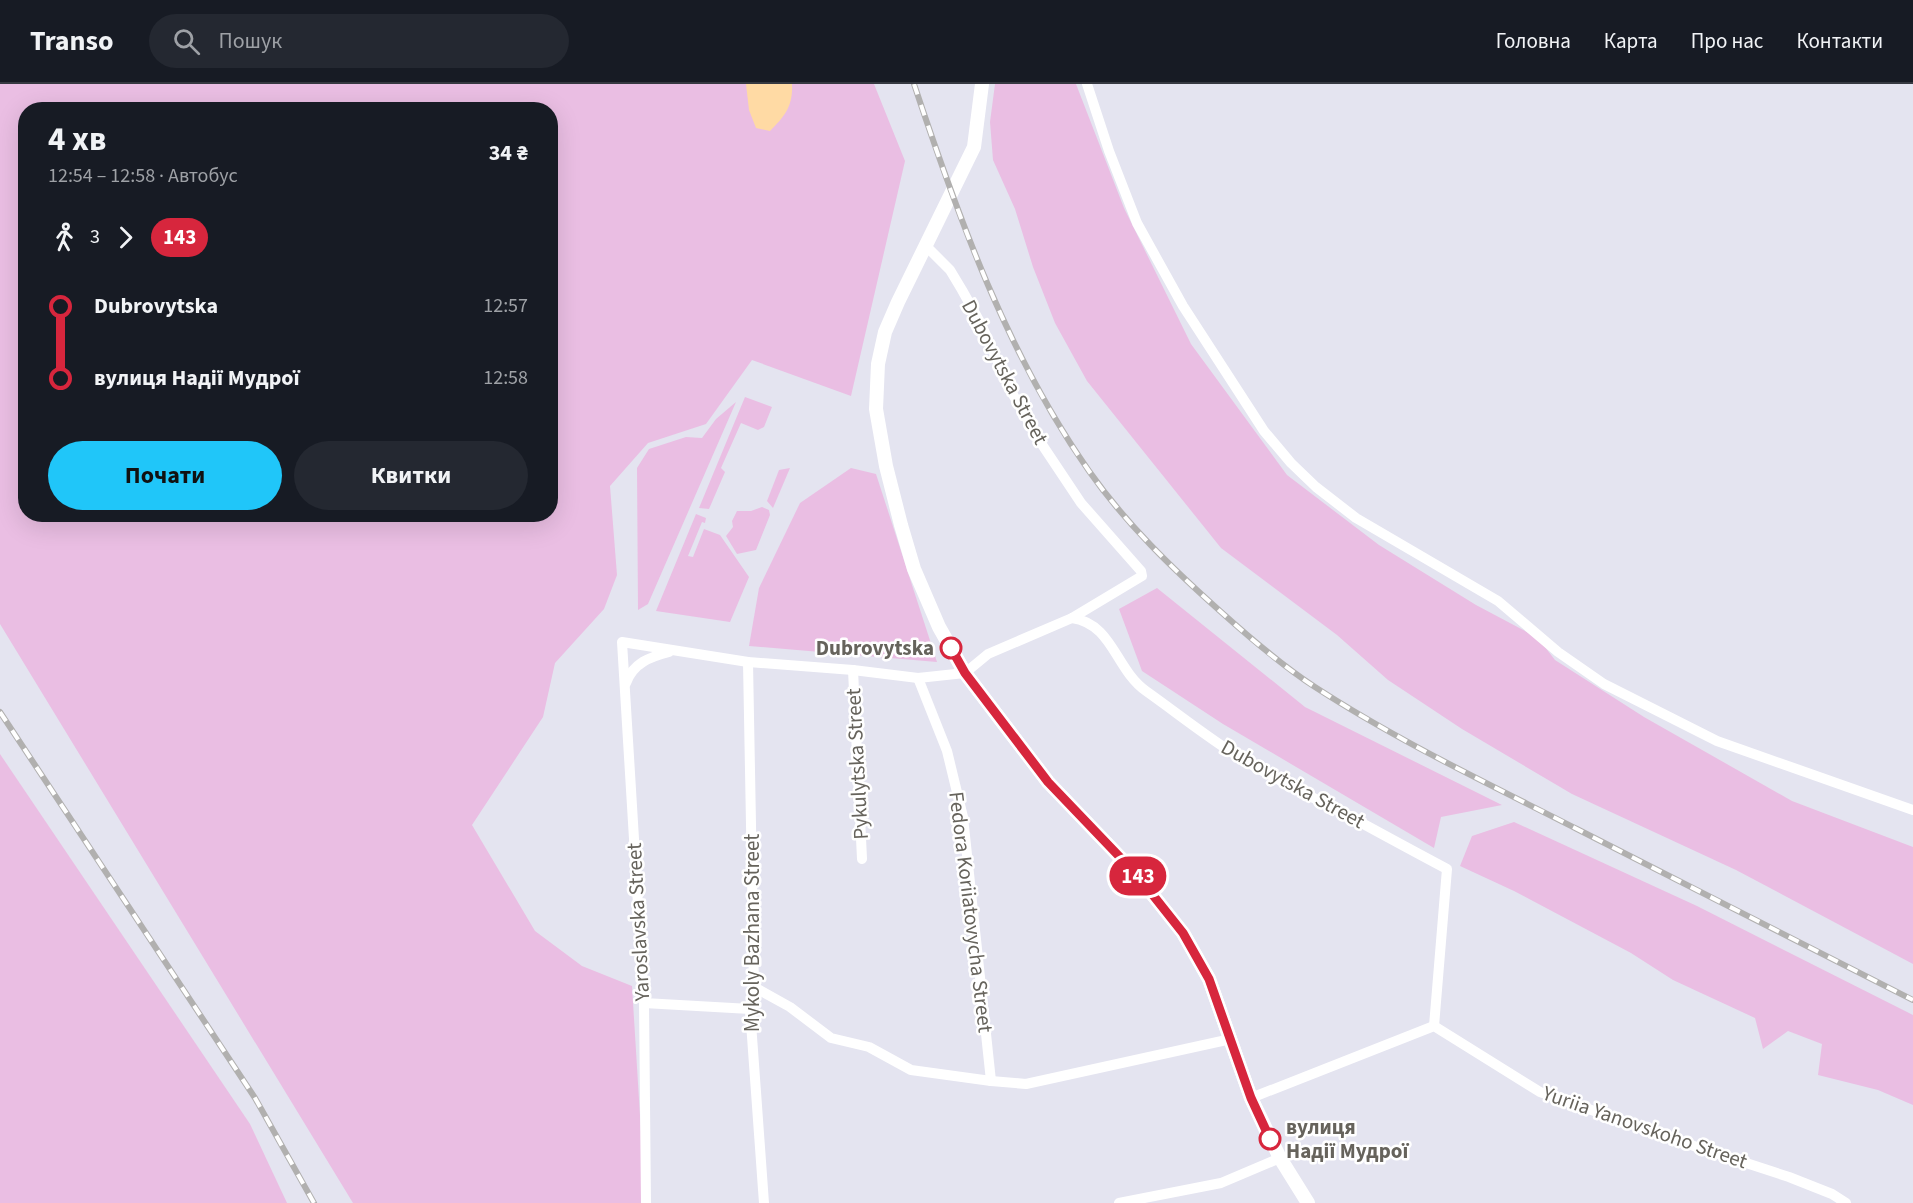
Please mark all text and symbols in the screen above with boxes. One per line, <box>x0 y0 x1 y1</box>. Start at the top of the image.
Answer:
search box <box>149 14 569 68</box>
text: Transo <box>30 21 113 61</box>
icon: search <box>170 25 203 58</box>
text: Пошук <box>218 25 282 57</box>
text: Головна <box>1496 26 1571 56</box>
text: Карта <box>1604 26 1658 56</box>
text: Про нас <box>1691 26 1763 56</box>
text: Контакти <box>1796 26 1883 56</box>
text: 4 хв <box>48 116 106 163</box>
text: 34 ₴ <box>489 137 528 169</box>
text: 12:54 – 12:58 · Автобус <box>48 162 238 190</box>
icon: walk <box>48 221 81 254</box>
icon: forward <box>109 221 142 254</box>
text: 143 <box>163 222 196 252</box>
text: 3 <box>90 223 100 251</box>
text: Dubrovytska <box>94 290 218 322</box>
text: 12:57 <box>483 292 528 320</box>
street label: Dubovytska Street <box>954 294 1056 450</box>
text: вулиця Надії Мудрої <box>94 362 300 394</box>
text: 12:58 <box>483 364 528 392</box>
button: Почати <box>48 441 282 510</box>
button: Квитки <box>294 441 528 510</box>
place label: Dubrovytska <box>816 633 934 663</box>
marker: Dubrovytska <box>940 637 962 659</box>
street label: Pykulytska Street <box>838 687 876 841</box>
street label: Dubovytska Street <box>1216 732 1370 836</box>
street label: Fedora Koriiatovycha Street <box>941 790 1001 1034</box>
street label: Mykoly Bazhana Street <box>737 834 767 1032</box>
street label: Yaroslavska Street <box>619 842 657 1003</box>
line badge: 143 <box>1104 856 1172 896</box>
text: 143 <box>1121 861 1155 891</box>
street label: Yuriia Yanovskoho Street <box>1538 1078 1751 1176</box>
place label: вулиця Надії Мудрої <box>1286 1112 1410 1166</box>
marker: вулиця Надії Мудрої <box>1259 1128 1281 1150</box>

